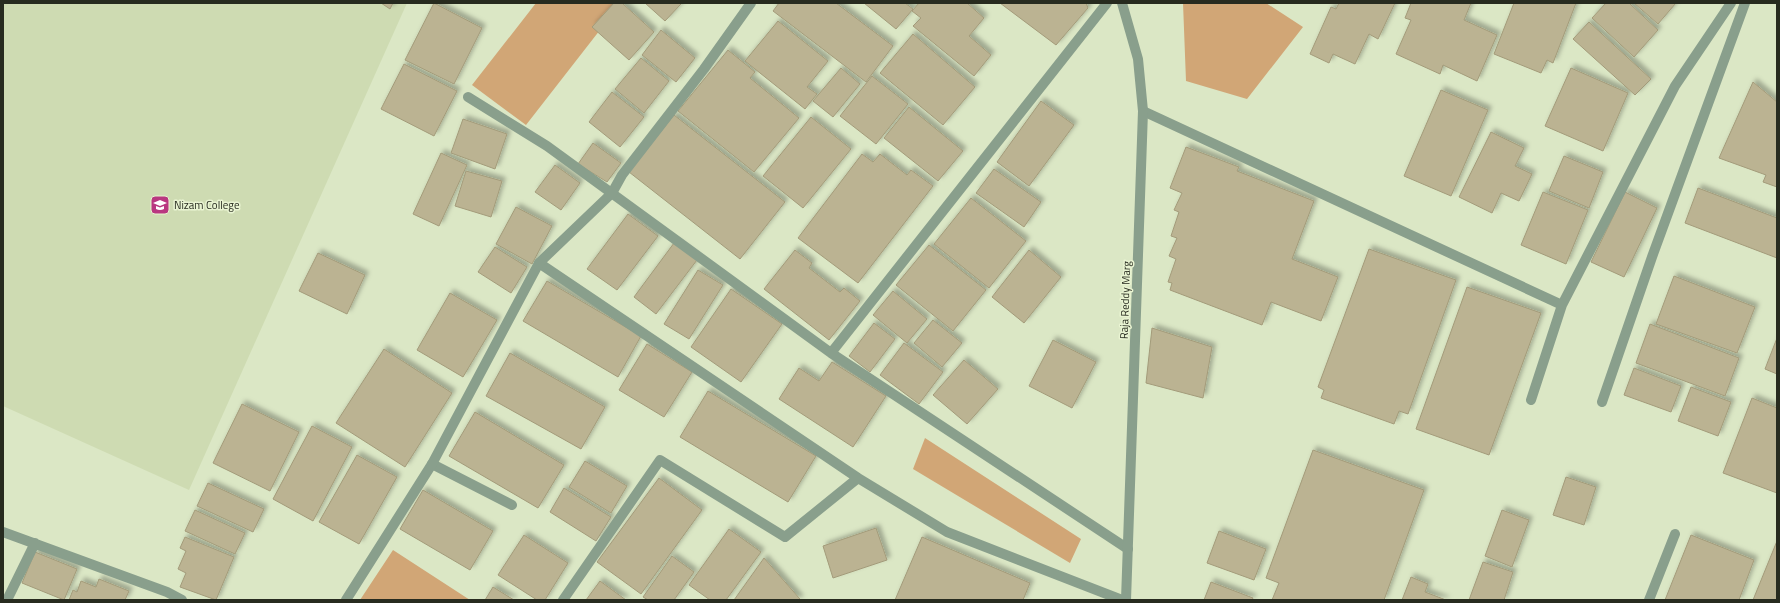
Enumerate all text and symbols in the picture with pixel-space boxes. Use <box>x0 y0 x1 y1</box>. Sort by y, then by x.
school or university icon: Nizam College <box>149 194 171 216</box>
place label: Nizam College <box>174 197 240 213</box>
street label: Raja Reddy Marg <box>1116 260 1134 339</box>

